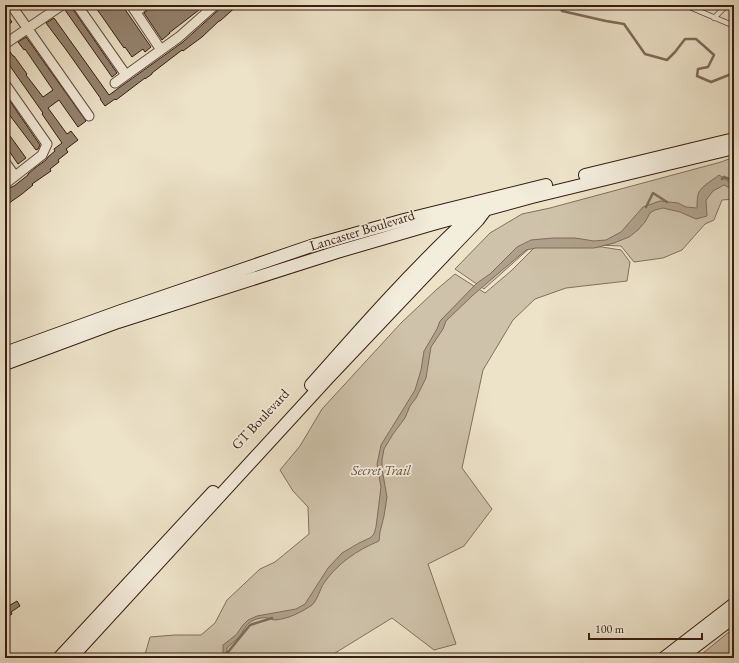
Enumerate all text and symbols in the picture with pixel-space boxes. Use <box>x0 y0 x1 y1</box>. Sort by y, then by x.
street label: Lancaster Boulevard <box>307 205 417 254</box>
street label: GT Boulevard <box>227 384 293 453</box>
park label: Secret Trail <box>350 461 412 479</box>
scale bar <box>589 615 702 641</box>
text: 100 m <box>595 621 625 637</box>

